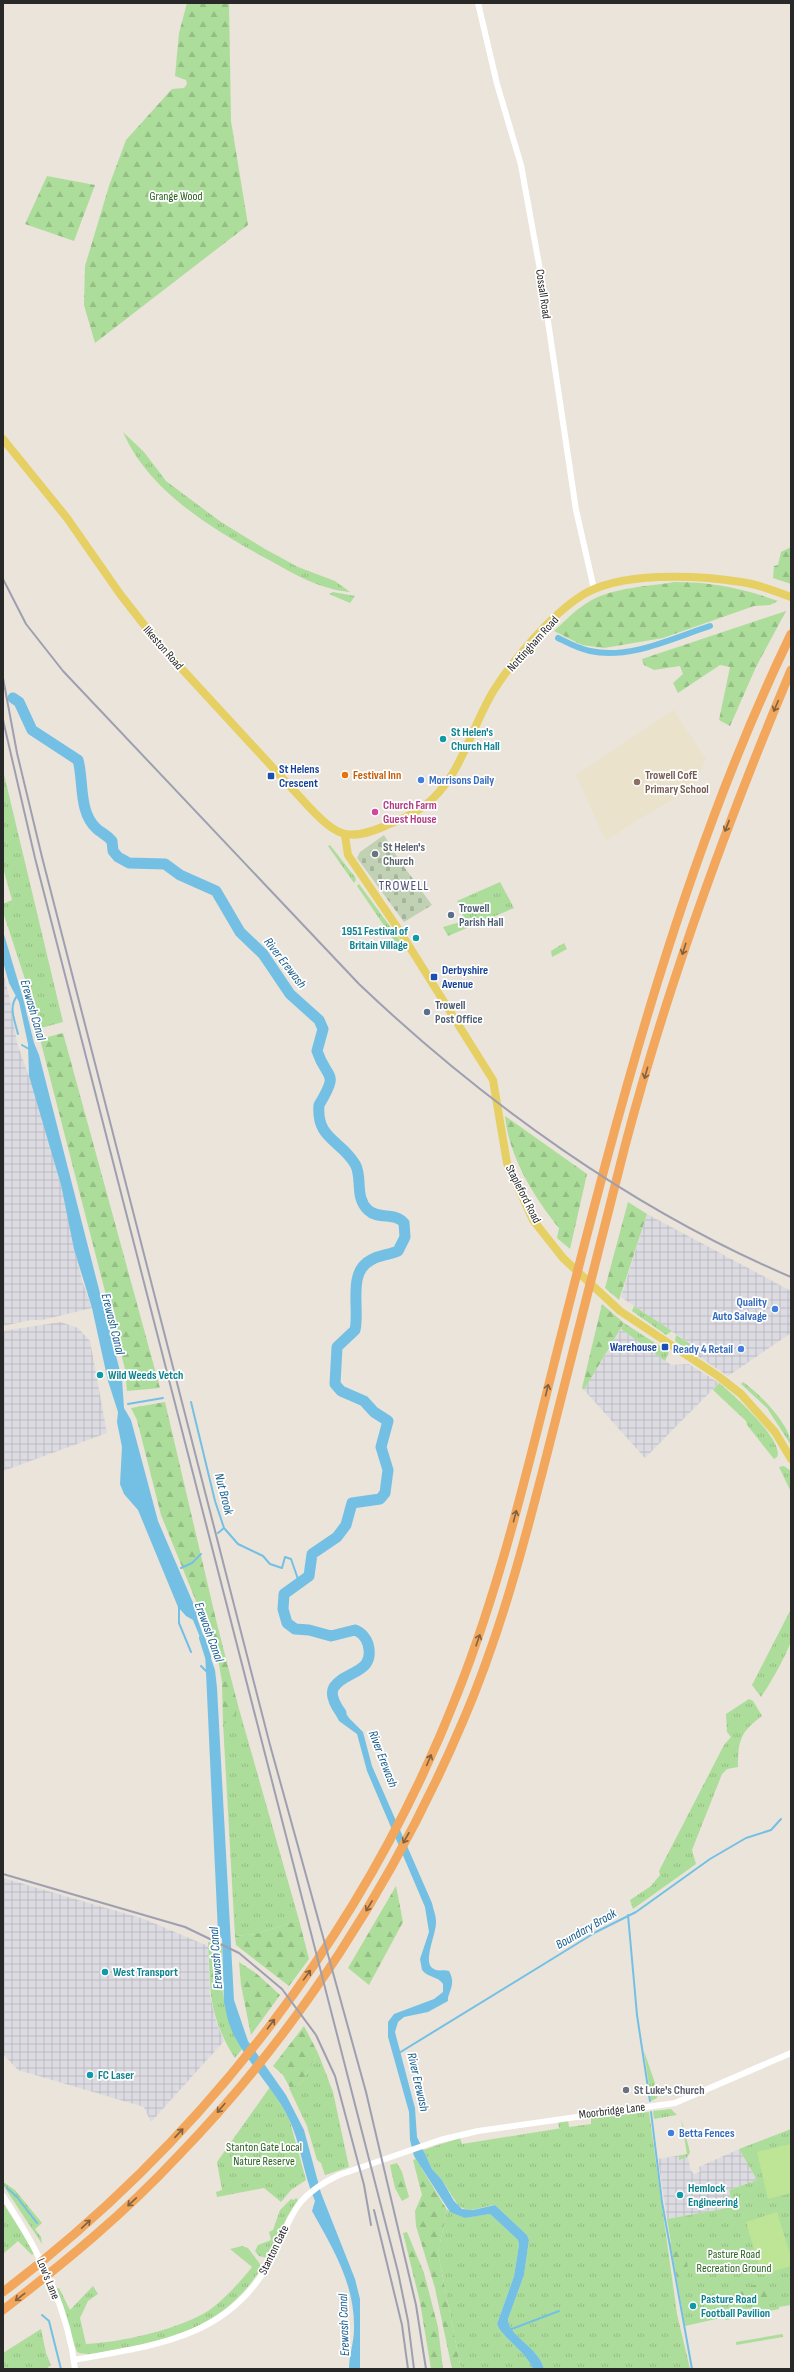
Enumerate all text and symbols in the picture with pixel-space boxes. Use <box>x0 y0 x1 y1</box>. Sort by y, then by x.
park label: Grange Wood <box>149 189 203 204</box>
street label: Cossall Road <box>532 268 554 320</box>
street label: Nottingham Road <box>504 613 562 675</box>
street label: Ilkeston Road <box>140 623 186 673</box>
one-way arrow <box>772 699 779 711</box>
place label: St Helen's Church Hall <box>451 725 500 754</box>
marker: St Helen's Church Hall <box>438 734 448 744</box>
place label: St Helens Crescent <box>279 762 320 791</box>
place label: Festival Inn <box>353 768 401 783</box>
place label: Trowell CofE Primary School <box>645 768 709 797</box>
marker: Festival Inn <box>340 770 350 780</box>
marker: St Helens Crescent <box>266 771 276 781</box>
place label: Morrisons Daily <box>429 773 494 788</box>
marker: Morrisons Daily <box>416 775 426 785</box>
marker: Trowell CofE Primary School <box>632 777 642 787</box>
place label: Church Farm Guest House <box>383 798 437 827</box>
marker: Church Farm Guest House <box>370 807 380 817</box>
one-way arrow <box>723 820 731 832</box>
place label: St Helen's Church <box>383 840 426 869</box>
marker: St Helen's Church <box>370 849 380 859</box>
district label: TROWELL <box>378 877 430 894</box>
place label: Trowell Parish Hall <box>459 901 503 930</box>
marker: Trowell Parish Hall <box>446 910 456 920</box>
place label: 1951 Festival of Britain Village <box>342 924 408 953</box>
marker: 1951 Festival of Britain Village <box>411 933 421 943</box>
water label: River Erewash <box>260 934 310 992</box>
one-way arrow <box>680 942 687 955</box>
place label: Derbyshire Avenue <box>441 963 488 992</box>
marker: Derbyshire Avenue <box>429 972 439 982</box>
water label: Erewash Canal <box>17 978 49 1043</box>
place label: Trowell Post Office <box>435 998 483 1027</box>
marker: Trowell Post Office <box>422 1007 432 1017</box>
one-way arrow <box>642 1066 649 1079</box>
street label: Stapleford Road <box>502 1162 544 1226</box>
water label: Erewash Canal <box>98 1292 128 1357</box>
place label: Quality Auto Salvage <box>711 1295 767 1324</box>
marker: Quality Auto Salvage <box>770 1304 780 1314</box>
place label: Warehouse <box>610 1340 657 1355</box>
marker: Warehouse <box>660 1342 670 1352</box>
place label: Ready 4 Retail <box>673 1342 733 1357</box>
marker: Ready 4 Retail <box>736 1344 746 1354</box>
place label: Wild Weeds Vetch <box>108 1368 183 1383</box>
marker: Wild Weeds Vetch <box>95 1370 105 1380</box>
one-way arrow <box>544 1383 552 1396</box>
water label: Nut Brook <box>211 1472 237 1518</box>
one-way arrow <box>512 1509 519 1522</box>
water label: Erewash Canal <box>191 1600 227 1665</box>
one-way arrow <box>474 1634 482 1646</box>
water label: River Erewash <box>365 1728 401 1790</box>
one-way arrow <box>426 1755 433 1767</box>
one-way arrow <box>402 1832 410 1844</box>
one-way arrow <box>364 1900 372 1912</box>
water label: Boundary Brook <box>553 1905 620 1953</box>
water label: Erewash Canal <box>206 1926 226 1990</box>
place label: West Transport <box>113 1965 178 1980</box>
marker: West Transport <box>100 1967 110 1977</box>
one-way arrow <box>303 1969 311 1980</box>
one-way arrow <box>267 2019 275 2030</box>
water label: River Erewash <box>403 2051 433 2114</box>
place label: FC Laser <box>98 2068 134 2083</box>
marker: FC Laser <box>85 2070 95 2080</box>
place label: St Luke's Church <box>634 2083 705 2098</box>
marker: St Luke's Church <box>621 2085 631 2095</box>
street label: Moorbridge Lane <box>578 2099 646 2123</box>
one-way arrow <box>217 2102 226 2113</box>
place label: Betta Fences <box>679 2126 735 2141</box>
one-way arrow <box>174 2128 184 2138</box>
marker: Betta Fences <box>666 2128 676 2138</box>
park label: Stanton Gate Local Nature Reserve <box>226 2140 302 2169</box>
place label: Hemlock Engineering <box>688 2181 738 2210</box>
marker: Hemlock Engineering <box>675 2190 685 2200</box>
one-way arrow <box>127 2197 137 2207</box>
one-way arrow <box>81 2219 91 2229</box>
street label: Stanton Gate <box>256 2223 292 2277</box>
park label: Pasture Road Recreation Ground <box>697 2247 771 2276</box>
street label: Low's Lane <box>33 2256 63 2302</box>
one-way arrow <box>15 2292 26 2301</box>
place label: Pasture Road Football Pavilion <box>701 2292 770 2321</box>
water label: Erewash Canal <box>335 2293 353 2357</box>
marker: Pasture Road Football Pavilion <box>688 2301 698 2311</box>

